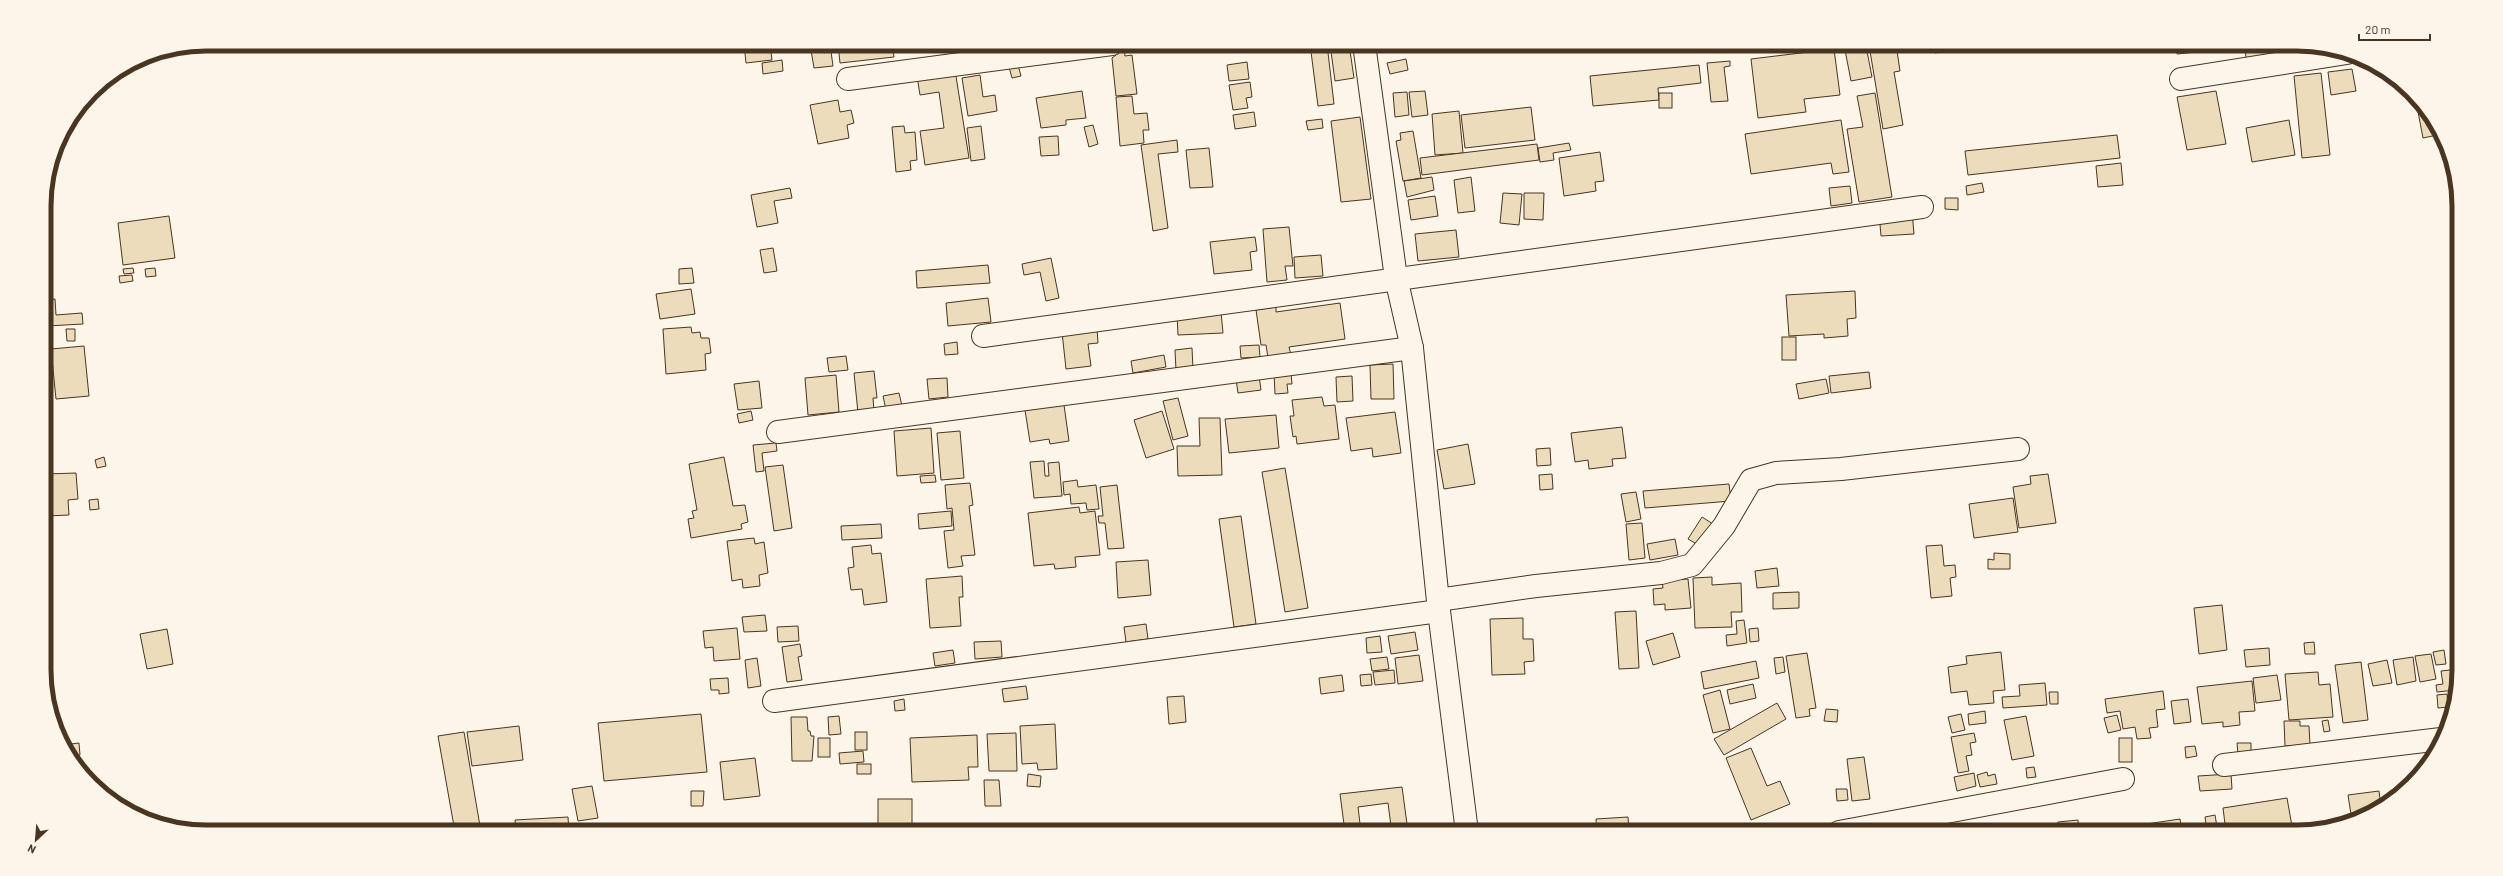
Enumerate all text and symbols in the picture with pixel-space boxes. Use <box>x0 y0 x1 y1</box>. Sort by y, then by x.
scale bar <box>2359 16 2430 42</box>
text: 20 m <box>2365 22 2391 36</box>
north arrow <box>16 820 56 860</box>
text: N <box>25 842 38 857</box>

